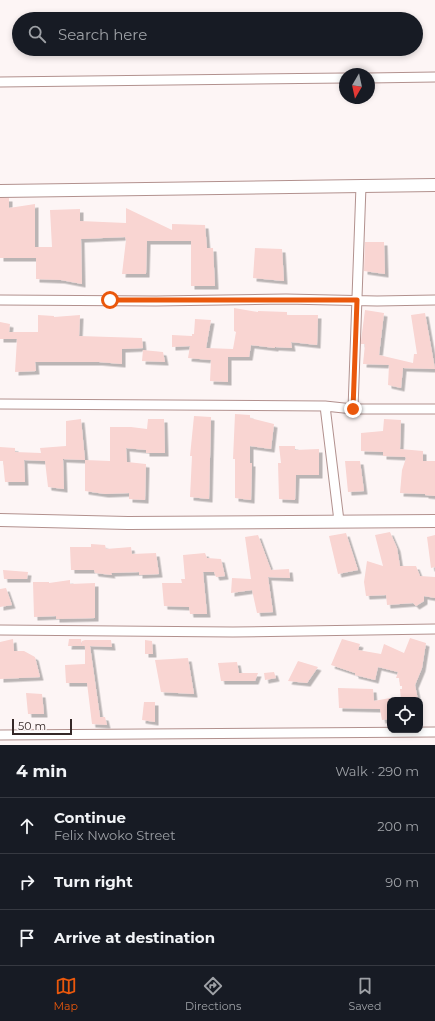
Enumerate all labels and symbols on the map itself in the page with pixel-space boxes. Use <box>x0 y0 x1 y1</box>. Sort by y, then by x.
north arrow <box>339 68 375 104</box>
route start <box>101 291 119 309</box>
route end <box>344 400 362 418</box>
scale bar <box>12 717 72 736</box>

